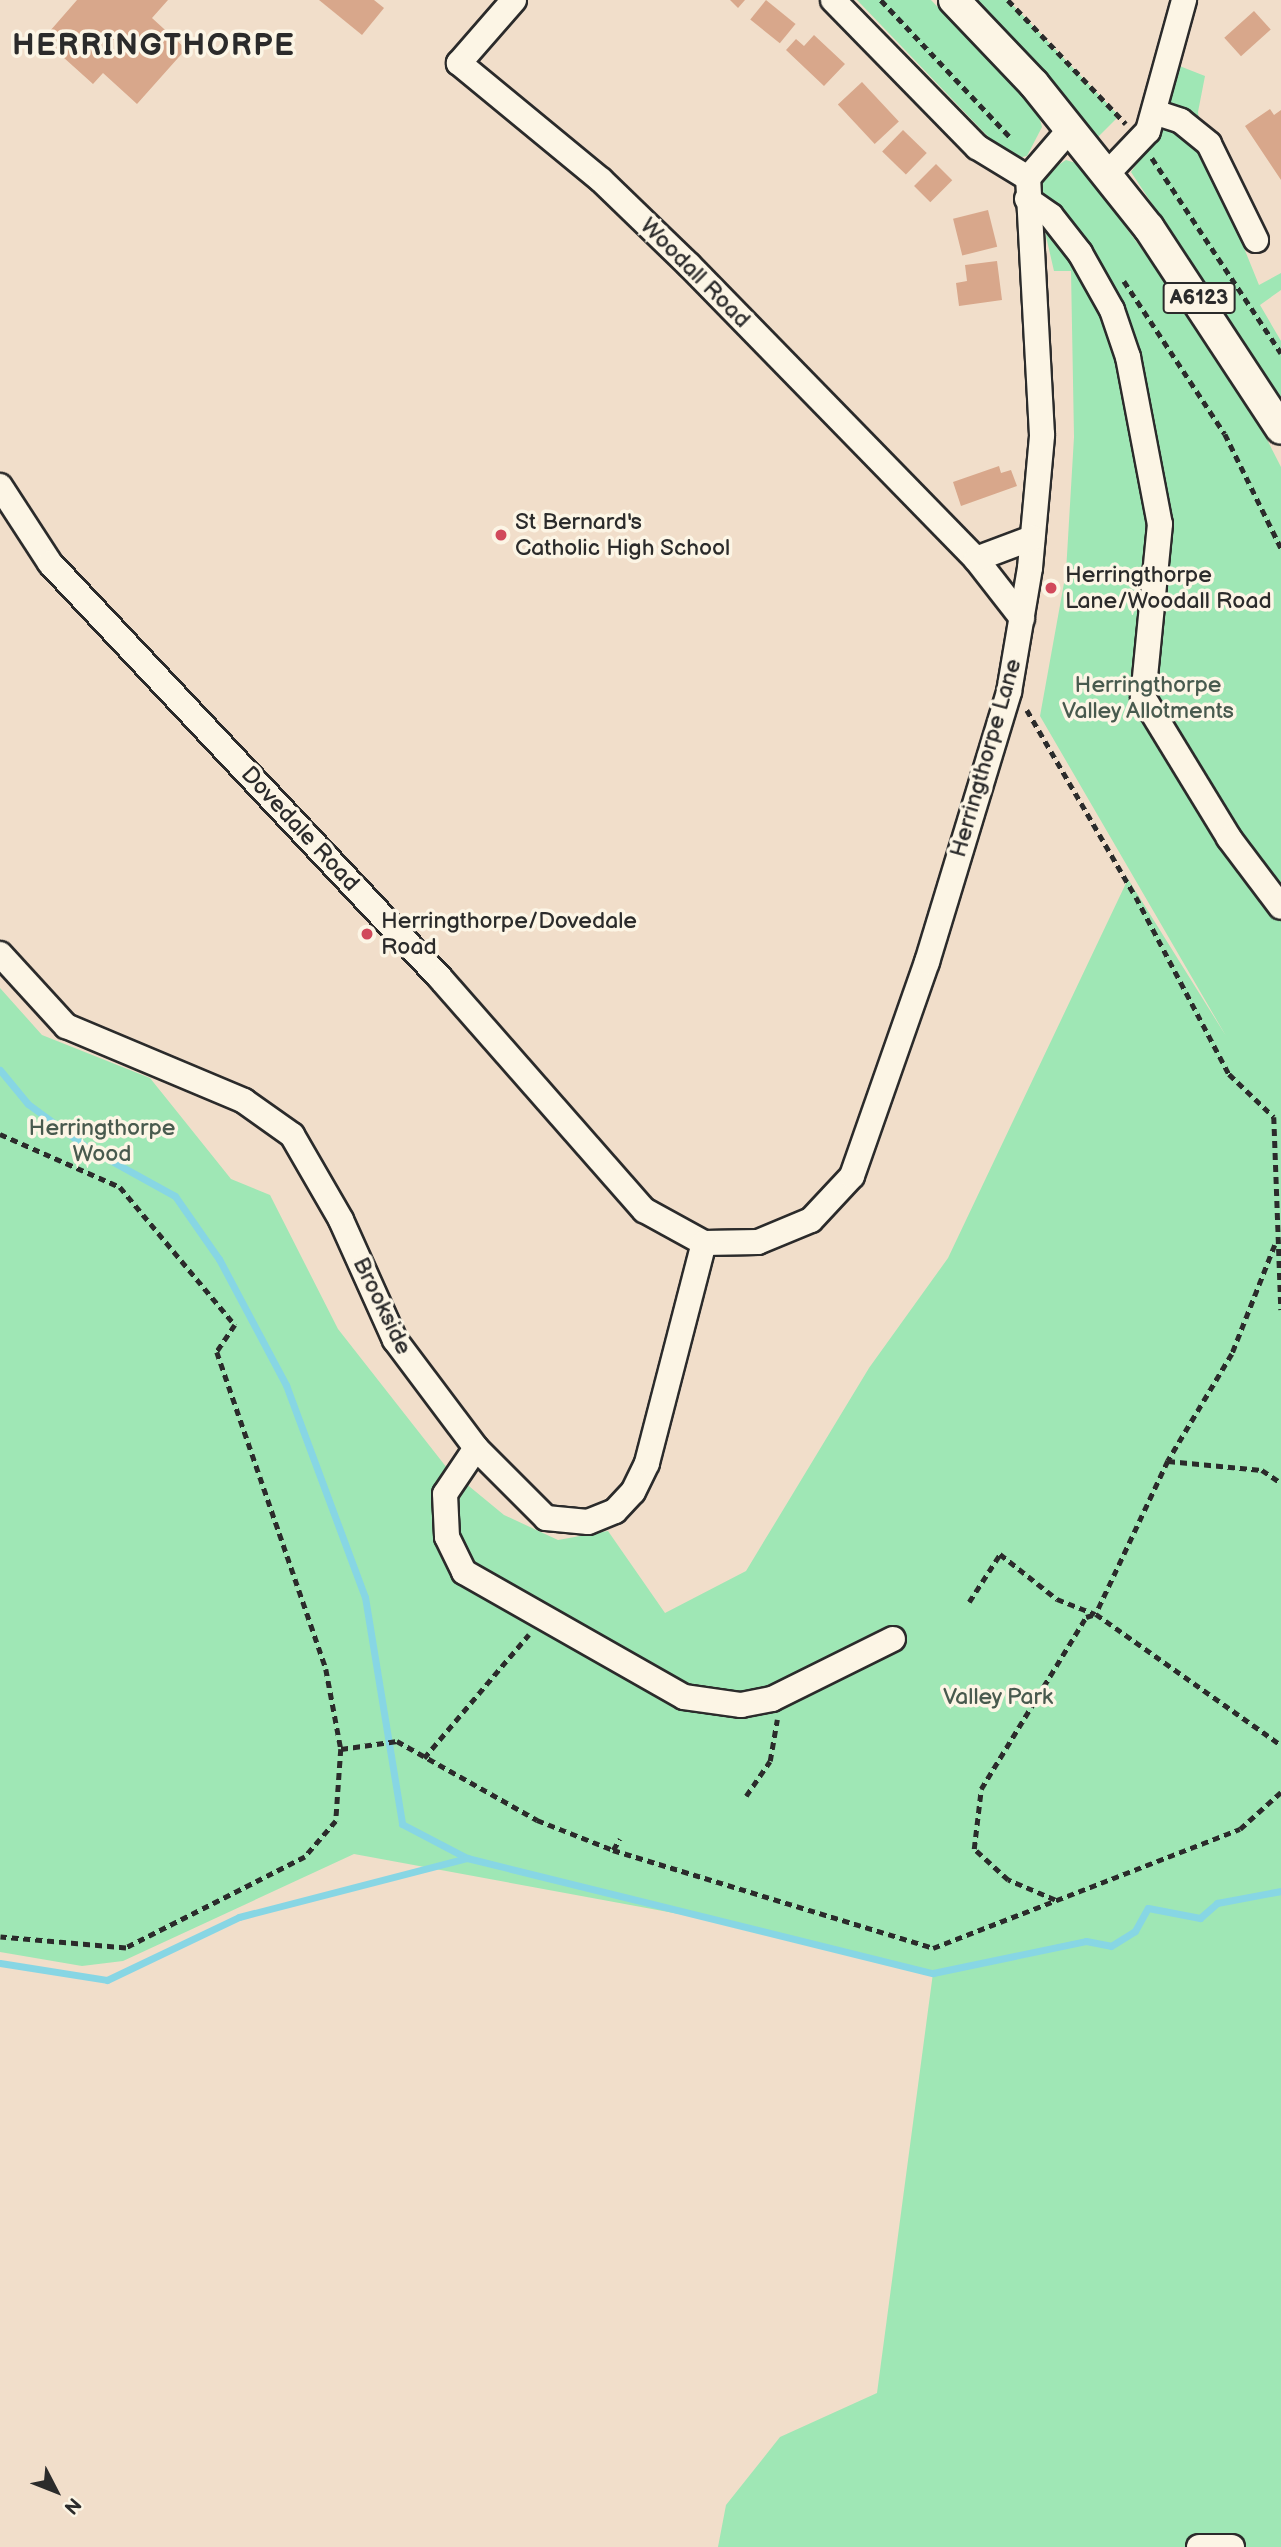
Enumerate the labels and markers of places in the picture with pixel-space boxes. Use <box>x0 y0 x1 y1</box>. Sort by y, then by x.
place label: St Bernard's Catholic High School <box>515 508 731 562</box>
marker: St Bernard's Catholic High School <box>493 527 509 543</box>
place label: Herringthorpe Lane/Woodall Road <box>1065 561 1272 615</box>
marker: Herringthorpe Lane/Woodall Road <box>1043 580 1059 596</box>
place label: Herringthorpe/Dovedale Road <box>381 907 637 961</box>
marker: Herringthorpe/Dovedale Road <box>359 926 375 942</box>

